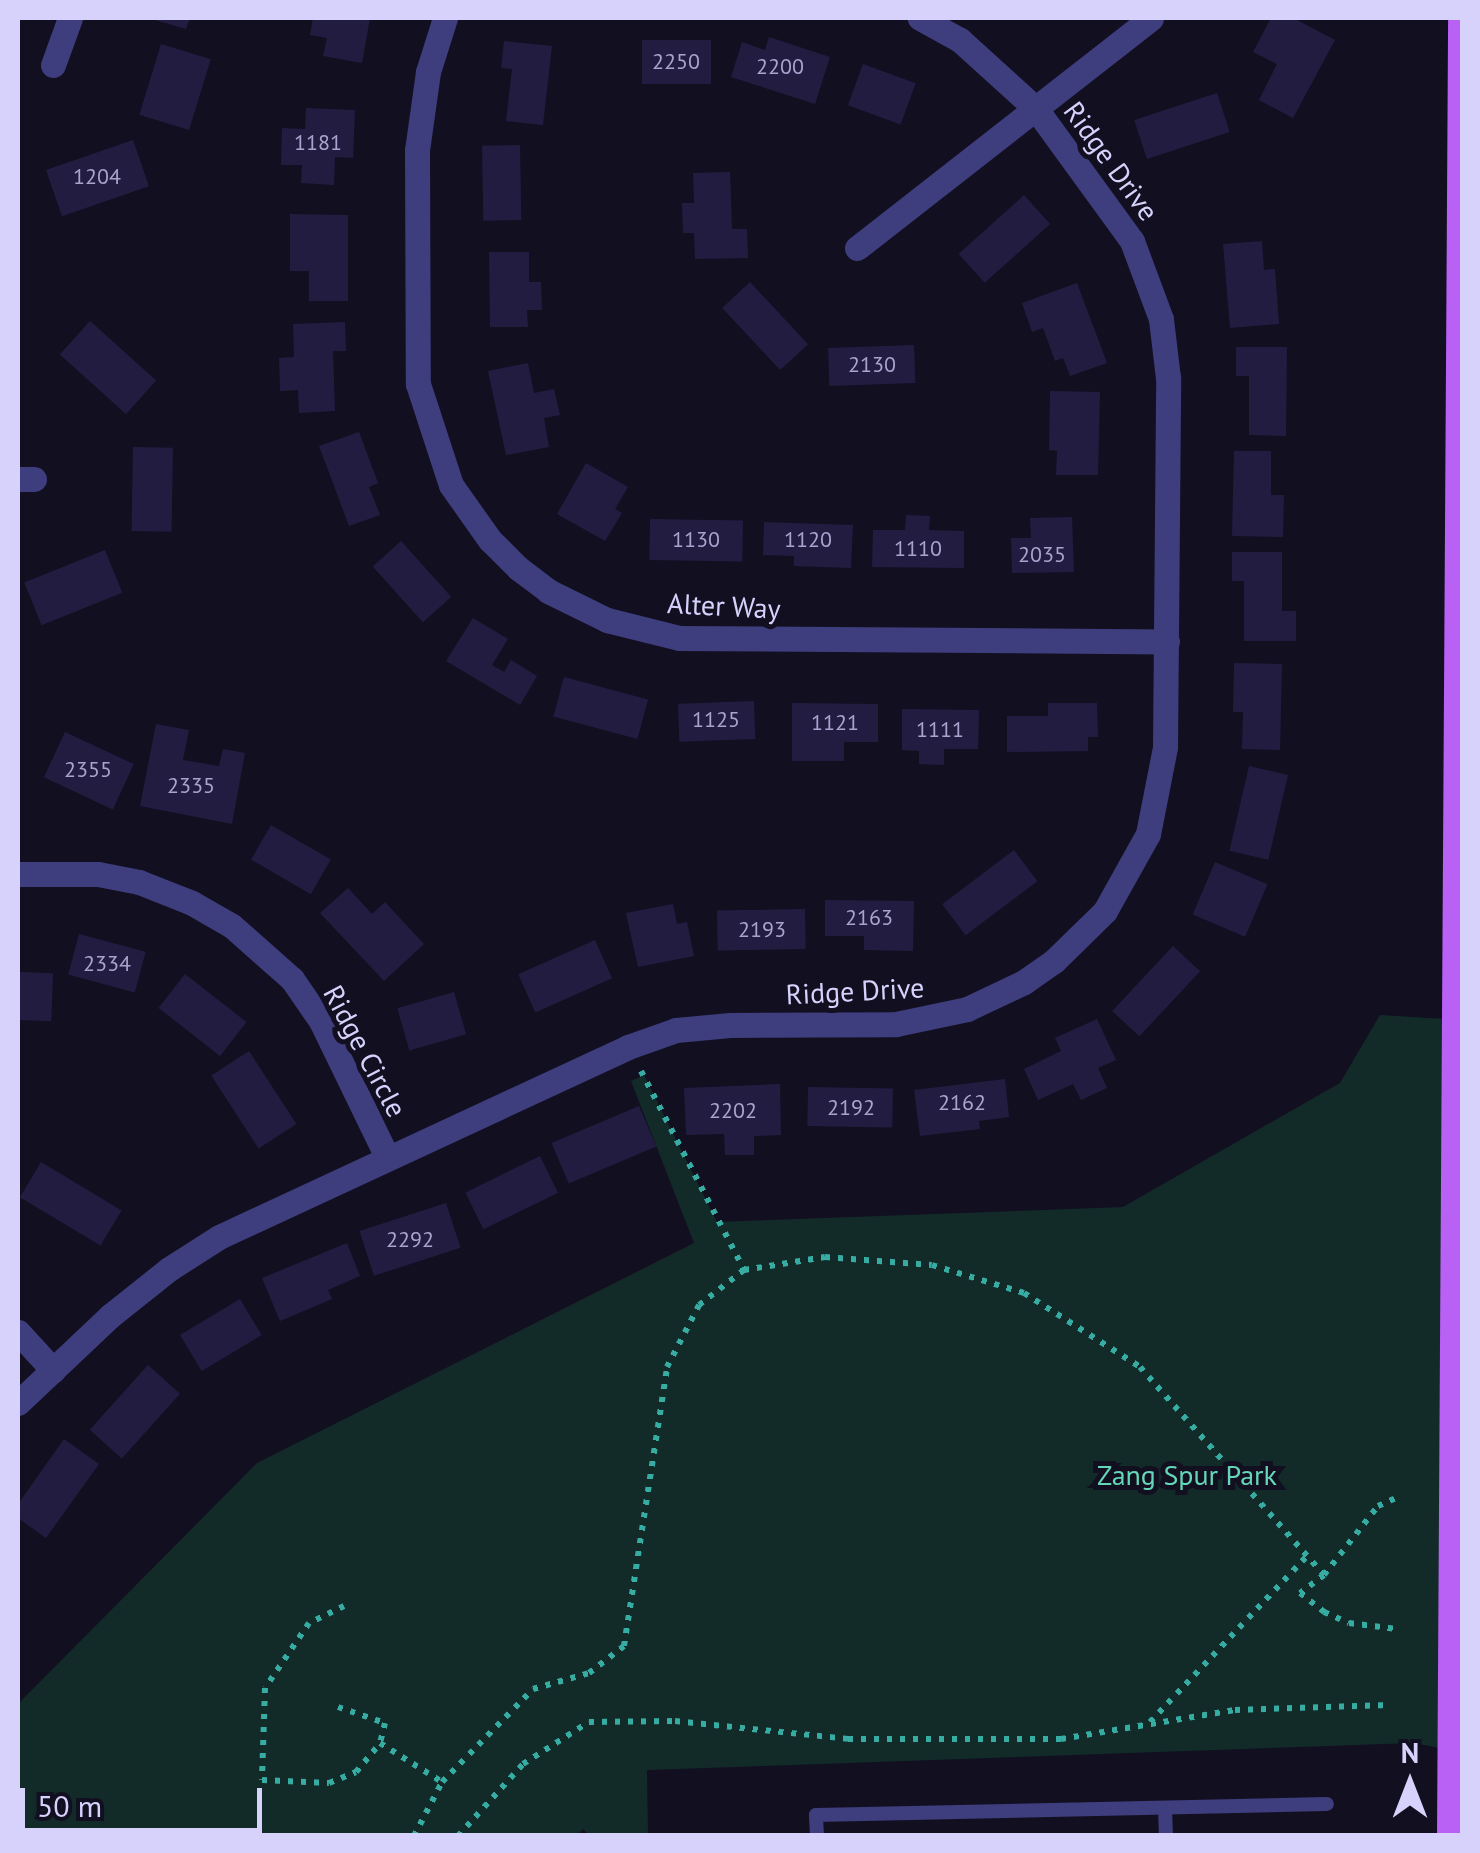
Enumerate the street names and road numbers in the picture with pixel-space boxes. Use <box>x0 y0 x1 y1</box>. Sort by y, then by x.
street label: Ridge Drive <box>1057 95 1165 227</box>
street label: Alter Way <box>666 586 782 626</box>
street label: Ridge Drive <box>785 971 925 1011</box>
street label: Ridge Circle <box>316 980 414 1122</box>

